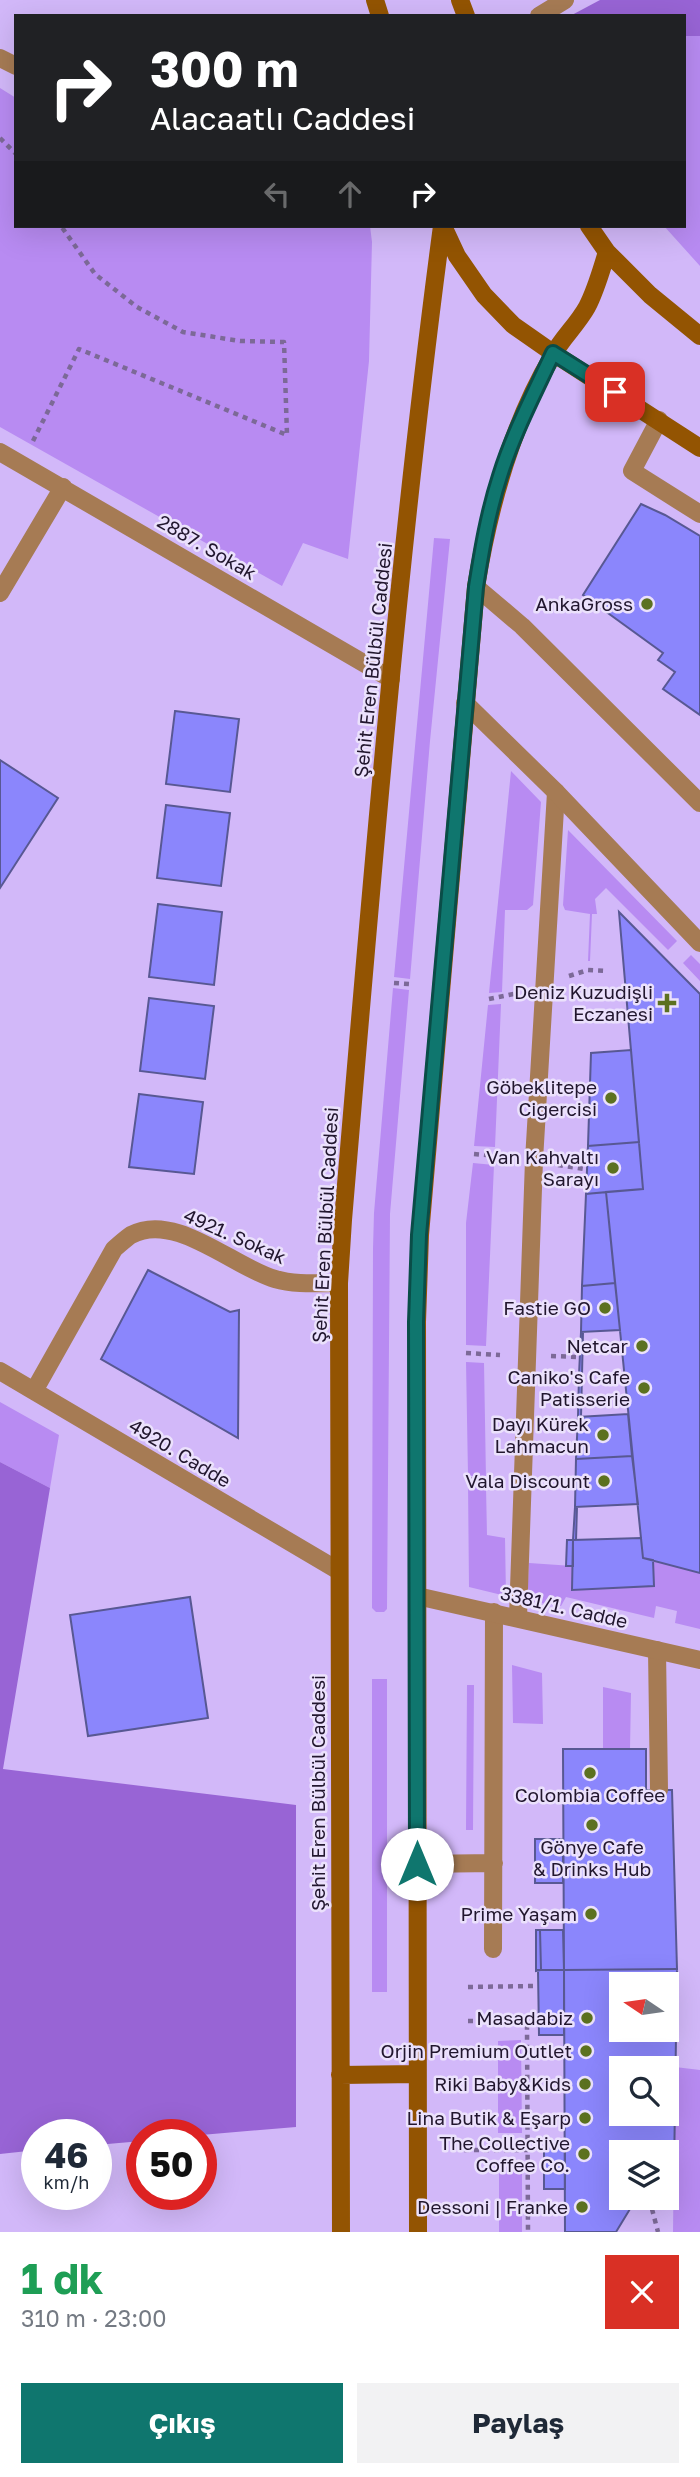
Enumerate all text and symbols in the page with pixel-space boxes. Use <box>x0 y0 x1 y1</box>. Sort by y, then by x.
text: 300 m <box>150 39 299 98</box>
icon: right <box>35 42 126 133</box>
text: Alacaatlı Caddesi <box>150 99 415 137</box>
icon: left <box>258 175 296 213</box>
icon: ahead <box>331 175 369 213</box>
icon: right <box>404 175 442 213</box>
pin <box>585 362 645 422</box>
icon: arrive <box>596 373 634 411</box>
street label: 2887. Sokak <box>154 509 261 584</box>
street label: Şehit Eren Bülbül Caddesi <box>349 541 396 779</box>
place label: AnkaGross <box>535 592 633 615</box>
marker: AnkaGross <box>639 596 655 612</box>
place label: Deniz Kuzudişli Eczanesi <box>514 980 653 1025</box>
marker: Deniz Kuzudişli Eczanesi <box>659 995 675 1011</box>
place label: Göbeklitepe Ciğercisi <box>486 1075 597 1120</box>
marker: Göbeklitepe Ciğercisi <box>603 1090 619 1106</box>
street label: Şehit Eren Bülbül Caddesi <box>307 1106 342 1343</box>
place label: Van Kahvaltı Sarayı <box>486 1145 599 1190</box>
marker: Van Kahvaltı Sarayı <box>605 1160 621 1176</box>
street label: 4921. Sokak <box>181 1203 290 1268</box>
place label: Fastie GO <box>503 1296 591 1319</box>
marker: Fastie GO <box>597 1300 613 1316</box>
place label: Netcar <box>566 1334 629 1357</box>
marker: Netcar <box>634 1338 650 1354</box>
place label: Caniko's Cafe Patisserie <box>508 1365 630 1410</box>
marker: Caniko's Cafe Patisserie <box>636 1380 652 1396</box>
place label: Dayı Kürek Lahmacun <box>492 1412 589 1457</box>
street label: 4920. Cadde <box>125 1413 235 1492</box>
marker: Dayı Kürek Lahmacun <box>595 1427 611 1443</box>
place label: Vala Discount <box>465 1469 590 1492</box>
marker: Vala Discount <box>596 1473 612 1489</box>
street label: 3381/1. Cadde <box>498 1581 630 1632</box>
street label: Şehit Eren Bülbül Caddesi <box>306 1675 329 1911</box>
marker: Colombia Coffee <box>582 1765 598 1781</box>
place label: Colombia Coffee <box>515 1783 665 1806</box>
marker: Gönye Cafe & Drinks Hub <box>584 1817 600 1833</box>
position arrow <box>380 1827 454 1901</box>
place label: Gönye Cafe & Drinks Hub <box>533 1835 651 1880</box>
place label: Prime Yaşam <box>460 1902 577 1925</box>
marker: Prime Yaşam <box>583 1906 599 1922</box>
north arrow <box>609 1972 679 2042</box>
map controls <box>609 1972 679 2210</box>
place label: Masadabiz <box>476 2006 573 2029</box>
marker: Masadabiz <box>579 2010 595 2026</box>
place label: Orjin Premium Outlet <box>381 2039 572 2062</box>
marker: Orjin Premium Outlet <box>578 2043 594 2059</box>
button: search <box>609 2056 679 2126</box>
place label: Riki Baby&Kids <box>434 2072 571 2095</box>
marker: Riki Baby&Kids <box>577 2076 593 2092</box>
place label: Lina Butik & Eşarp <box>407 2106 571 2129</box>
marker: Lina Butik & Eşarp <box>577 2110 593 2126</box>
speed limit sign: 50 <box>126 2119 217 2210</box>
place label: The Collective Coffee Co. <box>439 2131 570 2176</box>
text: 46 <box>44 2134 89 2176</box>
button: layers <box>609 2140 679 2210</box>
marker: The Collective Coffee Co. <box>576 2146 592 2162</box>
text: km/h <box>44 2171 89 2193</box>
place label: Dessoni | Franke <box>417 2195 568 2218</box>
marker: Dessoni | Franke <box>574 2199 590 2215</box>
text: 1 dk <box>21 2253 103 2303</box>
button: close <box>605 2255 679 2329</box>
text: 310 m · 23:00 <box>21 2304 167 2332</box>
button: Çıkış <box>21 2383 343 2463</box>
button: Paylaş <box>357 2383 679 2463</box>

